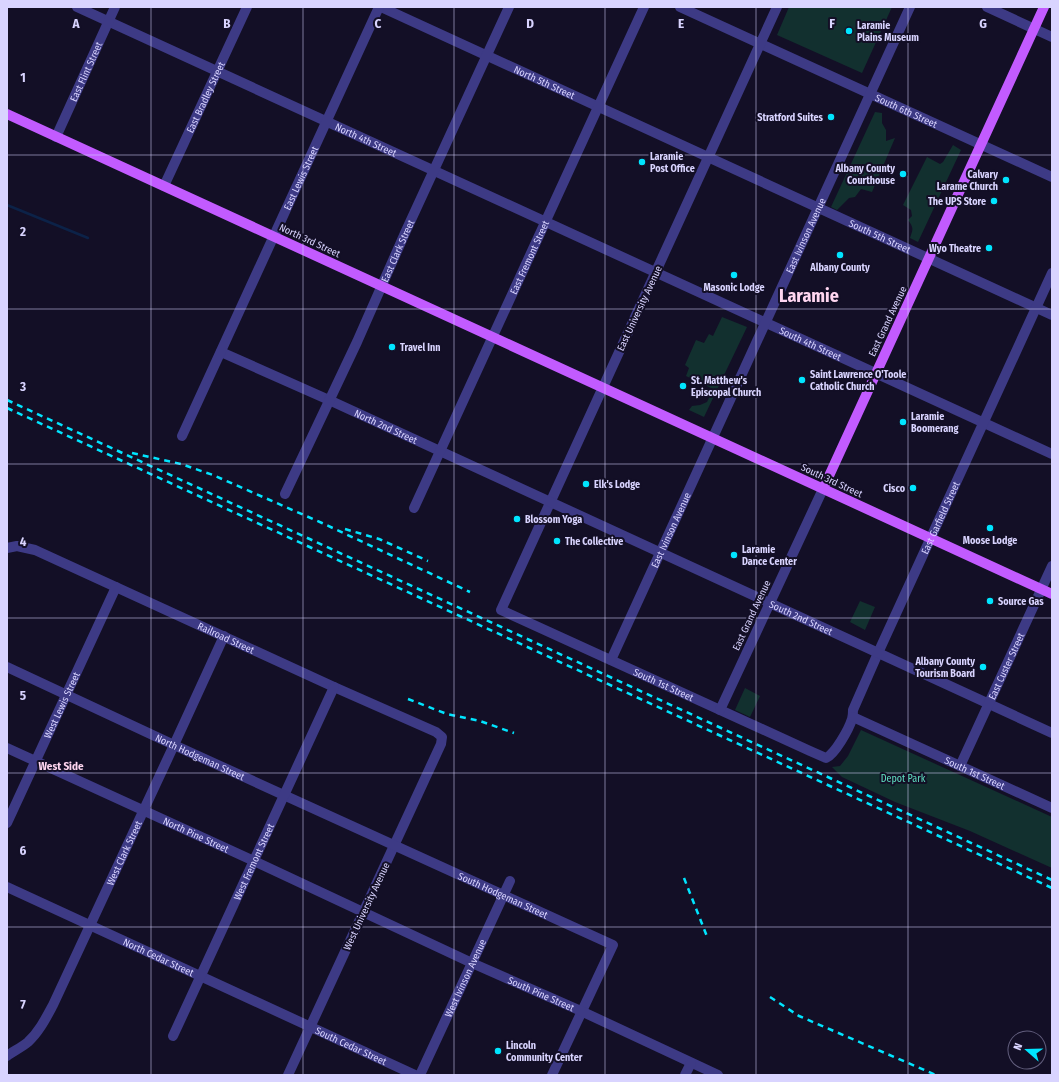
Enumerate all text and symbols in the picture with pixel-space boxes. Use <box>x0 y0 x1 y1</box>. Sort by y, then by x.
text: A <box>71 16 80 31</box>
text: B <box>223 16 231 31</box>
text: C <box>375 16 382 31</box>
text: D <box>526 16 534 31</box>
text: E <box>678 16 684 31</box>
text: F <box>829 16 835 31</box>
text: G <box>979 16 987 31</box>
place label: Laramie Plains Museum <box>857 20 919 44</box>
marker: Laramie Plains Museum <box>844 26 854 36</box>
street label: East Flint Street <box>68 39 106 104</box>
street label: East Bradley Street <box>184 59 228 135</box>
street label: North 5th Street <box>512 64 577 102</box>
text: 1 <box>20 70 26 85</box>
street label: South 6th Street <box>873 92 940 131</box>
place label: Stratford Suites <box>757 112 824 124</box>
marker: Stratford Suites <box>826 112 836 122</box>
street label: North 4th Street <box>333 121 399 160</box>
street label: East Lewis Street <box>282 144 322 212</box>
place label: Laramie Post Office <box>650 151 695 175</box>
marker: Laramie Post Office <box>637 157 647 167</box>
place label: Albany County Courthouse <box>834 163 895 187</box>
marker: Albany County Courthouse <box>898 169 908 179</box>
place label: Calvary Larame Church <box>937 169 998 193</box>
marker: Calvary Larame Church <box>1001 175 1011 185</box>
street label: East Ivinson Avenue <box>784 196 829 275</box>
place label: The UPS Store <box>928 196 986 208</box>
marker: The UPS Store <box>989 196 999 206</box>
street label: East Clark Street <box>379 217 418 284</box>
street label: East Fremont Street <box>508 218 553 296</box>
street label: South 5th Street <box>847 218 913 257</box>
street label: North 3rd Street <box>277 222 343 261</box>
text: 2 <box>19 224 26 239</box>
place label: Wyo Theatre <box>929 243 981 255</box>
marker: Wyo Theatre <box>984 243 994 253</box>
marker: Albany County <box>835 250 845 260</box>
place label: Albany County <box>809 262 870 274</box>
street label: East University Avenue <box>615 264 665 353</box>
marker: Masonic Lodge <box>729 270 739 280</box>
place label: Masonic Lodge <box>703 282 765 294</box>
street label: East Grand Avenue <box>866 284 909 358</box>
district label: Laramie <box>779 285 839 307</box>
street label: South 4th Street <box>777 325 844 364</box>
marker: Travel Inn <box>387 342 397 352</box>
place label: Travel Inn <box>400 342 440 354</box>
place label: Saint Lawrence O'Toole Catholic Church <box>810 369 906 393</box>
place label: St. Matthew's Episcopal Church <box>691 375 761 399</box>
marker: Saint Lawrence O'Toole Catholic Church <box>797 375 807 385</box>
text: 3 <box>19 379 26 394</box>
marker: St. Matthew's Episcopal Church <box>678 381 688 391</box>
street label: North 2nd Street <box>352 408 420 447</box>
place label: Laramie Boomerang <box>911 411 959 435</box>
marker: Laramie Boomerang <box>898 417 908 427</box>
street label: South 3rd Street <box>799 461 865 501</box>
marker: Elk's Lodge <box>581 479 591 489</box>
place label: Elk's Lodge <box>594 479 640 491</box>
street label: East Garfield Street <box>919 479 963 556</box>
place label: Cisco <box>883 483 906 495</box>
marker: Cisco <box>908 483 918 493</box>
street label: East Ivinson Avenue <box>649 491 694 570</box>
marker: Blossom Yoga <box>512 514 522 524</box>
place label: Blossom Yoga <box>525 514 582 526</box>
marker: Moose Lodge <box>985 523 995 533</box>
text: 4 <box>20 534 27 549</box>
place label: Moose Lodge <box>963 535 1017 547</box>
marker: The Collective <box>552 536 562 546</box>
place label: The Collective <box>565 536 623 548</box>
place label: Laramie Dance Center <box>742 544 797 568</box>
marker: Laramie Dance Center <box>729 550 739 560</box>
street label: East Grand Avenue <box>730 578 773 652</box>
marker: Source Gas <box>985 596 995 606</box>
place label: Source Gas <box>998 596 1044 608</box>
street label: South 2nd Street <box>767 599 835 638</box>
street label: Railroad Street <box>196 620 257 657</box>
street label: East Custer Street <box>986 630 1028 702</box>
place label: Albany County Tourism Board <box>914 656 975 680</box>
marker: Albany County Tourism Board <box>978 662 988 672</box>
street label: South 1st Street <box>631 666 696 704</box>
street label: West Lewis Street <box>42 670 83 741</box>
text: 5 <box>20 688 26 703</box>
street label: North Hodgeman Street <box>153 732 247 784</box>
street label: South 1st Street <box>942 755 1007 793</box>
district label: West Side <box>38 760 84 773</box>
park label: Depot Park <box>881 773 926 785</box>
street label: North Pine Street <box>161 815 231 856</box>
street label: West Clark Street <box>105 818 145 887</box>
street label: West Fremont Street <box>231 821 277 902</box>
text: 6 <box>20 843 27 858</box>
street label: West University Avenue <box>341 861 393 952</box>
street label: South Hodgeman Street <box>456 870 550 922</box>
street label: North Cedar Street <box>121 936 196 980</box>
street label: West Ivinson Avenue <box>443 937 489 1019</box>
street label: South Pine Street <box>506 975 577 1015</box>
text: 7 <box>20 997 26 1012</box>
street label: South Cedar Street <box>313 1025 389 1068</box>
north arrow <box>1007 1030 1047 1070</box>
place label: Lincoln Community Center <box>506 1040 583 1064</box>
text: N <box>1011 1041 1025 1052</box>
marker: Lincoln Community Center <box>493 1046 503 1056</box>

